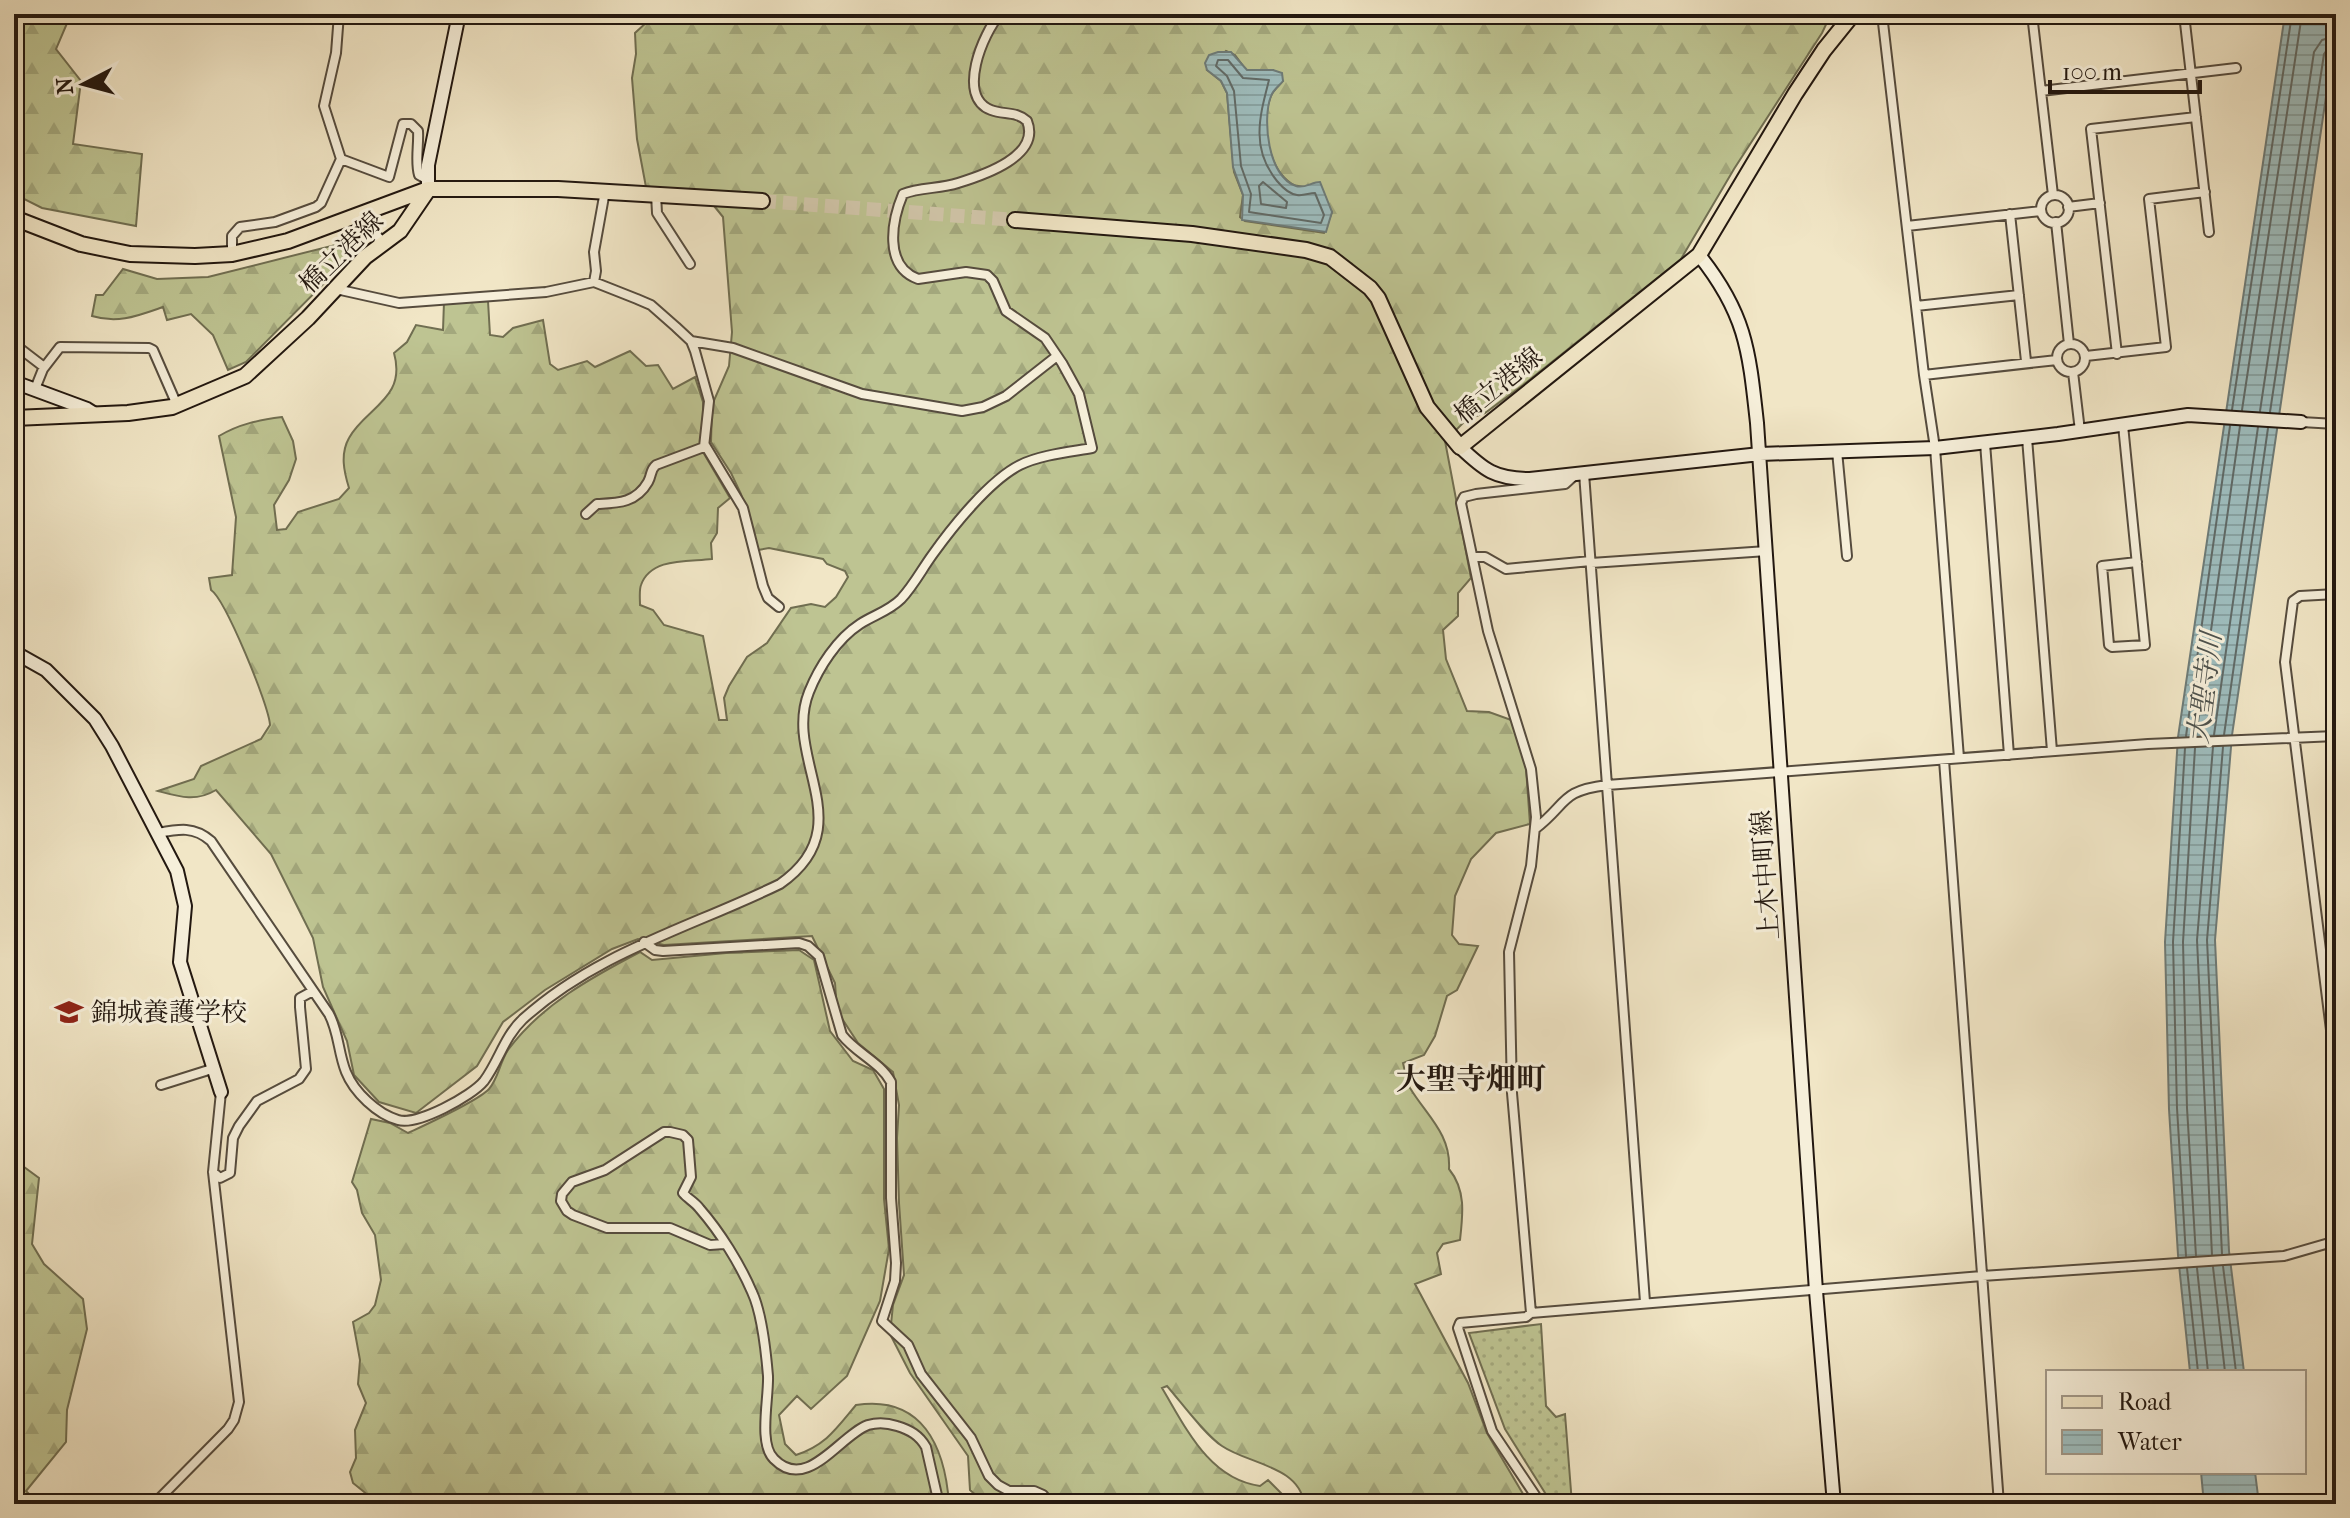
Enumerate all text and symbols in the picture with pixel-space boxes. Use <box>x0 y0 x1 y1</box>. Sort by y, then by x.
north arrow <box>44 44 124 124</box>
scale bar <box>2050 44 2200 94</box>
text: 100 m <box>2062 58 2122 86</box>
text: N <box>51 76 79 96</box>
street label: 橋立港線 <box>293 205 390 300</box>
street label: 橋立港線 <box>1448 341 1548 430</box>
water label: 大聖寺川 <box>2181 627 2228 746</box>
street label: 上木中町線 <box>1746 809 1785 941</box>
school or university icon: 錦城養護学校 <box>54 997 84 1027</box>
place label: 錦城養護学校 <box>91 997 247 1028</box>
district label: 大聖寺畑町 <box>1396 1062 1546 1097</box>
legend <box>2046 1370 2306 1474</box>
text: Road <box>2118 1388 2172 1416</box>
text: Water <box>2117 1428 2182 1456</box>

